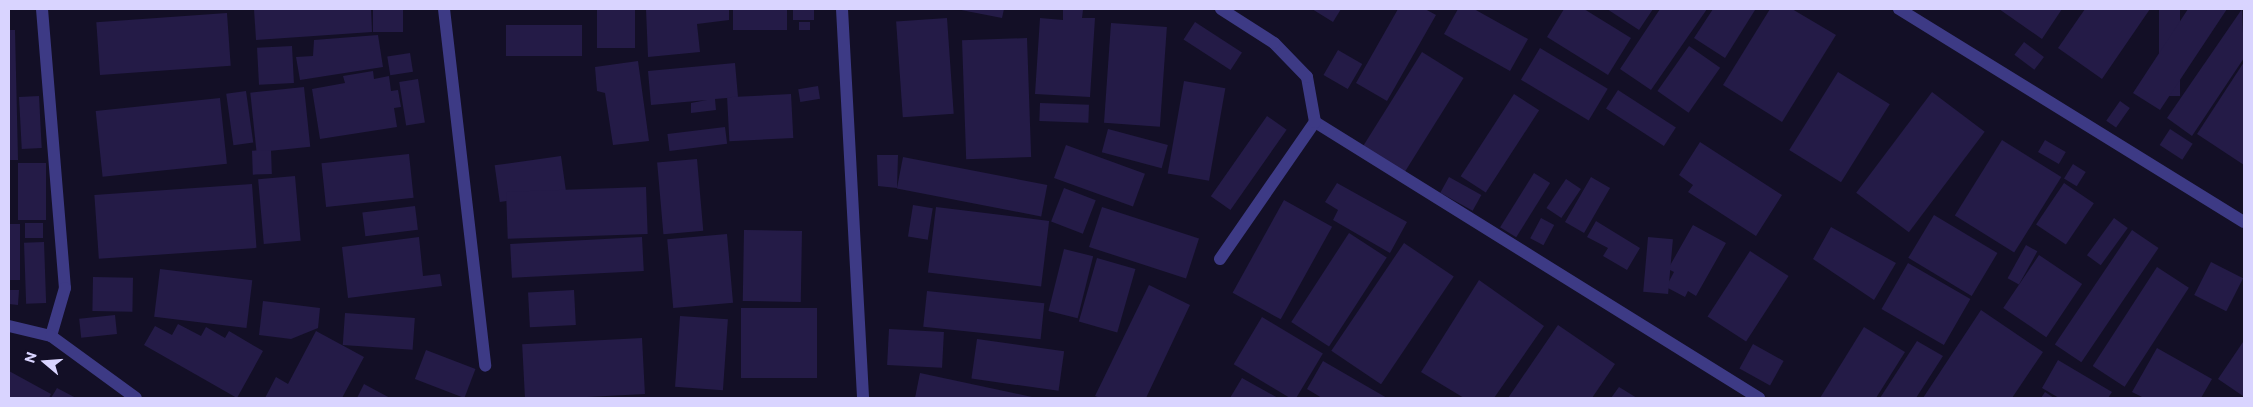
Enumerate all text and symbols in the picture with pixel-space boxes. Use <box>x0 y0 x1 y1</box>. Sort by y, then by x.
north arrow <box>20 337 70 387</box>
text: N <box>21 350 40 365</box>

